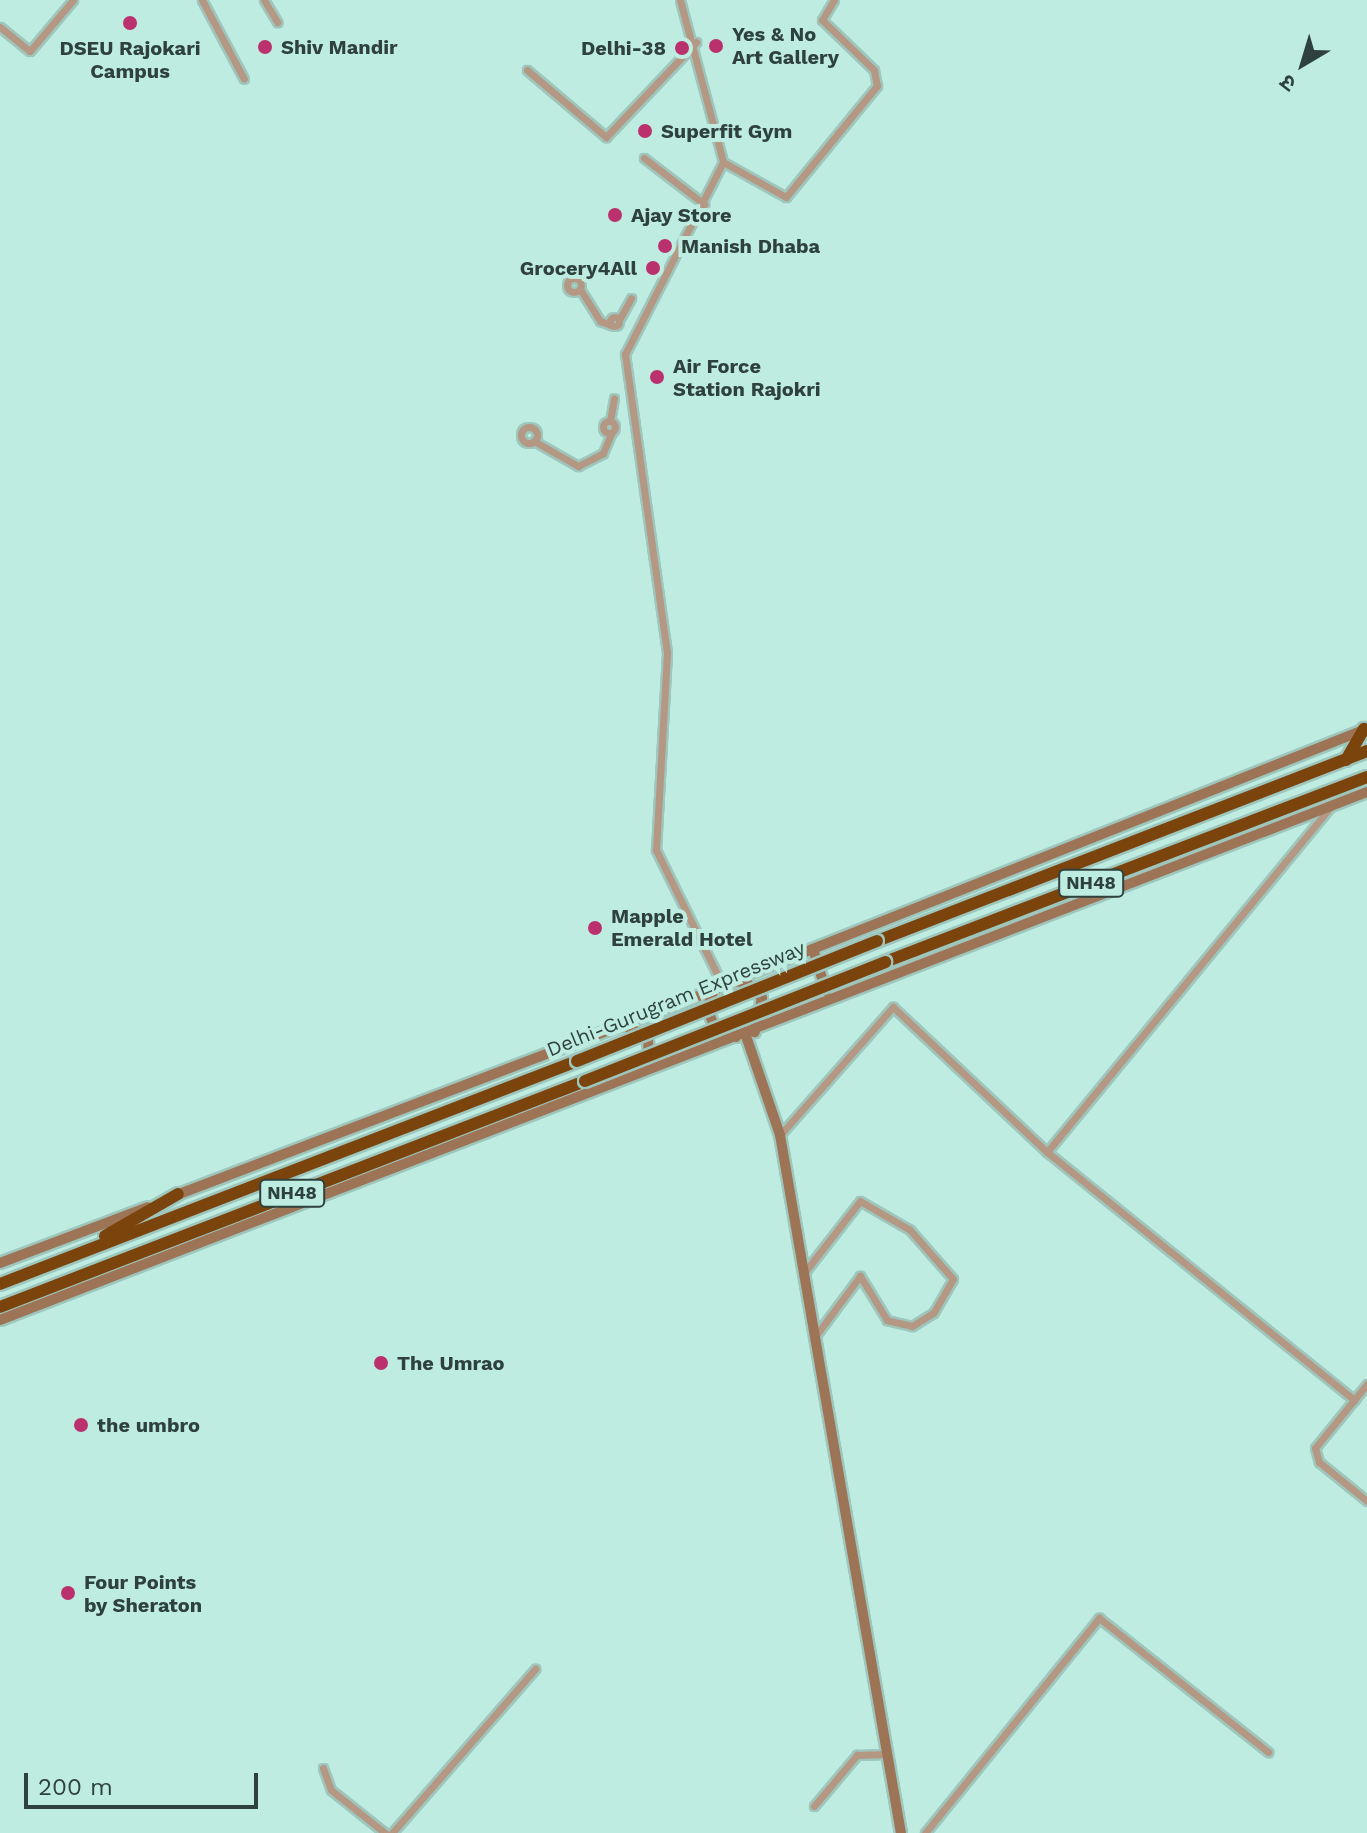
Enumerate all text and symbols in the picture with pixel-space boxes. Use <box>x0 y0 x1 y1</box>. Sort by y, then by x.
marker: DSEU Rajokari Campus <box>121 14 139 32</box>
place label: Yes & No Art Gallery <box>732 22 839 69</box>
north arrow <box>1263 24 1343 104</box>
place label: Shiv Mandir <box>281 35 398 59</box>
place label: DSEU Rajokari Campus <box>59 36 201 83</box>
place label: Delhi-38 <box>581 36 666 60</box>
marker: Yes & No Art Gallery <box>707 37 725 55</box>
marker: Shiv Mandir <box>256 38 274 56</box>
marker: Delhi-38 <box>673 39 691 57</box>
text: उ <box>1275 69 1301 97</box>
place label: Superfit Gym <box>661 119 792 143</box>
marker: Superfit Gym <box>636 122 654 140</box>
place label: Ajay Store <box>631 203 732 227</box>
marker: Ajay Store <box>606 206 624 224</box>
place label: Manish Dhaba <box>681 234 820 258</box>
marker: Manish Dhaba <box>656 237 674 255</box>
place label: Grocery4All <box>520 256 637 280</box>
marker: Grocery4All <box>644 259 662 277</box>
place label: Air Force Station Rajokri <box>673 354 821 401</box>
marker: Air Force Station Rajokri <box>648 368 666 386</box>
road number: NH48 <box>1057 869 1125 897</box>
place label: Mapple Emerald Hotel <box>611 904 752 951</box>
marker: Mapple Emerald Hotel <box>586 919 604 937</box>
street label: Delhi-Gurugram Expressway <box>543 936 809 1062</box>
road number: NH48 <box>258 1179 326 1207</box>
place label: The Umrao <box>397 1351 505 1375</box>
marker: The Umrao <box>372 1354 390 1372</box>
place label: the umbro <box>97 1413 200 1437</box>
marker: the umbro <box>72 1416 90 1434</box>
place label: Four Points by Sheraton <box>84 1570 203 1617</box>
marker: Four Points by Sheraton <box>59 1584 77 1602</box>
scale bar <box>28 1757 262 1807</box>
text: 200 m <box>38 1773 113 1801</box>

